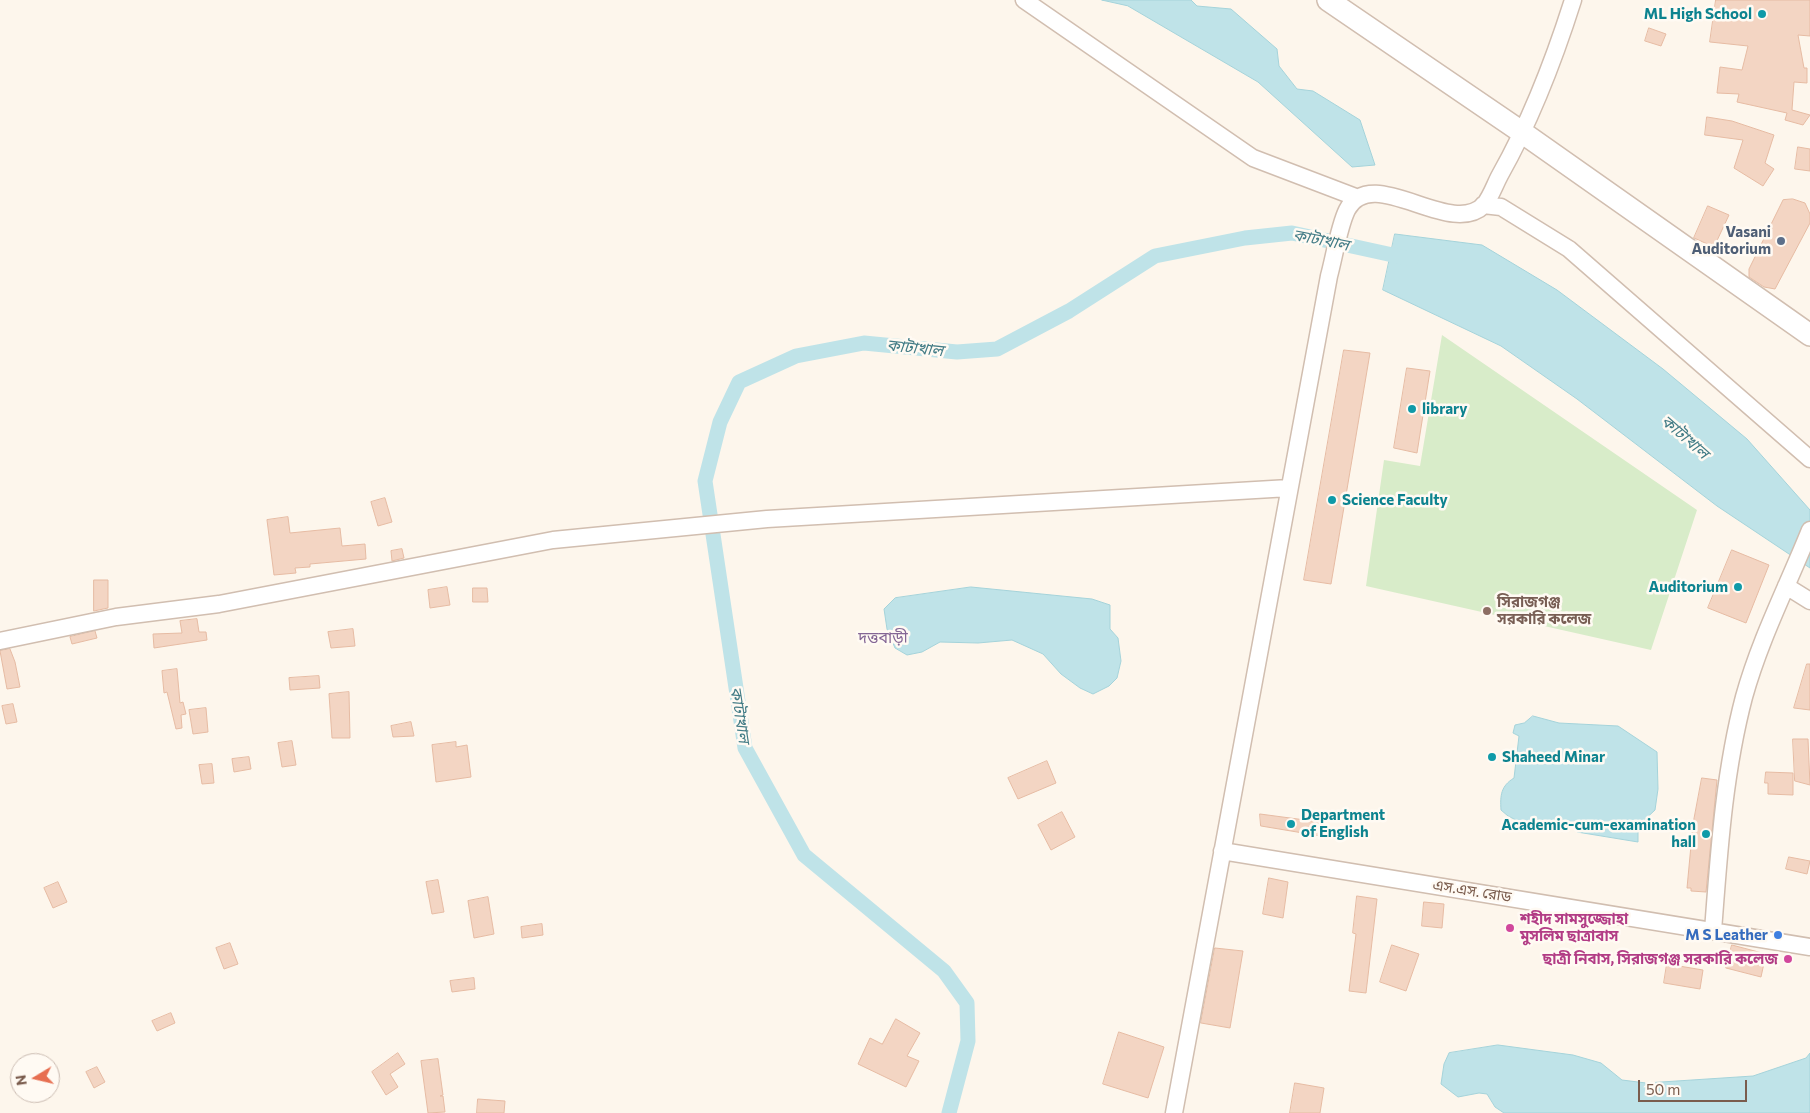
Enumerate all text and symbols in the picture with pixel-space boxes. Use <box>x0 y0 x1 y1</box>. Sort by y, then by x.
place label: ML High School <box>1644 5 1752 23</box>
marker: ML High School <box>1756 8 1768 20</box>
place label: Vasani Auditorium <box>1692 223 1771 258</box>
water label: কাটাখাল <box>1291 225 1351 255</box>
marker: Vasani Auditorium <box>1775 235 1787 247</box>
water label: কাটাখাল <box>886 335 944 361</box>
place label: library <box>1422 400 1468 418</box>
marker: library <box>1406 403 1418 415</box>
water label: কাটাখাল <box>1657 411 1713 463</box>
place label: Science Faculty <box>1342 491 1448 509</box>
marker: Science Faculty <box>1326 494 1338 506</box>
place label: Auditorium <box>1649 578 1728 596</box>
marker: Auditorium <box>1732 581 1744 593</box>
place label: সিরাজগঞ্জ সরকারি কলেজ <box>1497 593 1591 628</box>
marker: সিরাজগঞ্জ সরকারি কলেজ <box>1481 605 1493 617</box>
district label: দত্তবাড়ী <box>858 628 908 648</box>
water label: কাটাখাল <box>726 685 754 745</box>
place label: Shaheed Minar <box>1502 748 1605 766</box>
marker: Shaheed Minar <box>1486 751 1498 763</box>
place label: Department of English <box>1301 806 1385 841</box>
place label: Academic-cum-examination hall <box>1501 816 1696 851</box>
marker: Department of English <box>1285 818 1297 830</box>
marker: Academic-cum-examination hall <box>1700 828 1712 840</box>
street label: এস.এস. রোড <box>1431 876 1513 906</box>
place label: শহীদ সামসুজ্জোহা মুসলিম ছাত্রাবাস <box>1520 910 1628 945</box>
marker: শহীদ সামসুজ্জোহা মুসলিম ছাত্রাবাস <box>1504 922 1516 934</box>
place label: M S Leather <box>1685 926 1768 944</box>
marker: M S Leather <box>1772 929 1784 941</box>
place label: ছাত্রী নিবাস, সিরাজগঞ্জ সরকারি কলেজ <box>1542 950 1778 968</box>
marker: ছাত্রী নিবাস, সিরাজগঞ্জ সরকারি কলেজ <box>1782 953 1794 965</box>
north arrow <box>10 1053 60 1103</box>
scale bar <box>1640 1070 1749 1102</box>
text: N <box>11 1074 30 1087</box>
text: 50 m <box>1646 1080 1680 1098</box>

